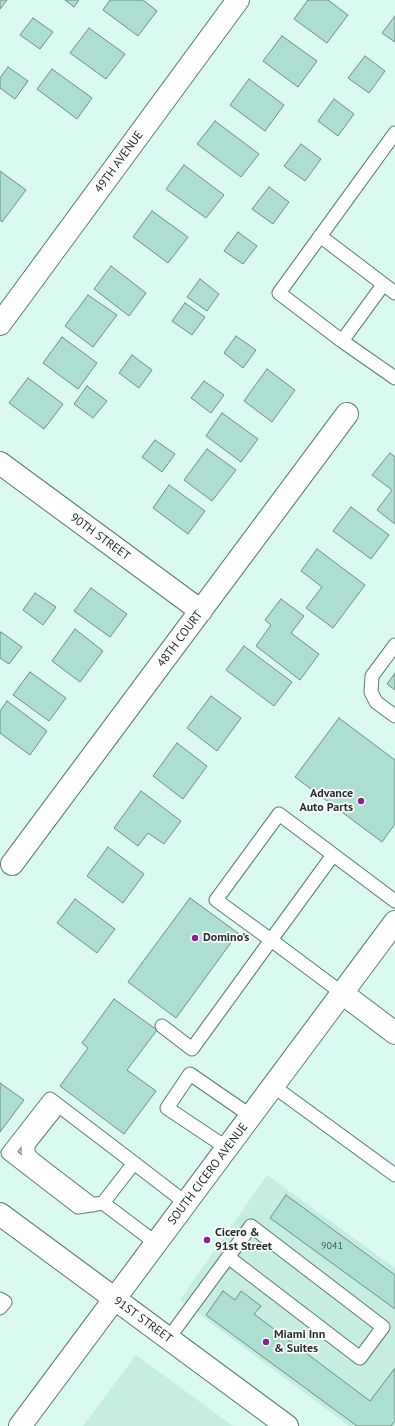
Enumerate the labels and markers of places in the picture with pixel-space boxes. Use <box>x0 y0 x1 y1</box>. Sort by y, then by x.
place label: Advance Auto Parts <box>299 787 353 815</box>
marker: Advance Auto Parts <box>356 796 366 806</box>
place label: Domino's <box>203 931 249 945</box>
marker: Domino's <box>190 933 200 943</box>
place label: Cicero & 91st Street <box>215 1226 272 1254</box>
marker: Cicero & 91st Street <box>202 1235 212 1245</box>
place label: Miami Inn & Suites <box>274 1328 325 1356</box>
marker: Miami Inn & Suites <box>261 1337 271 1347</box>

